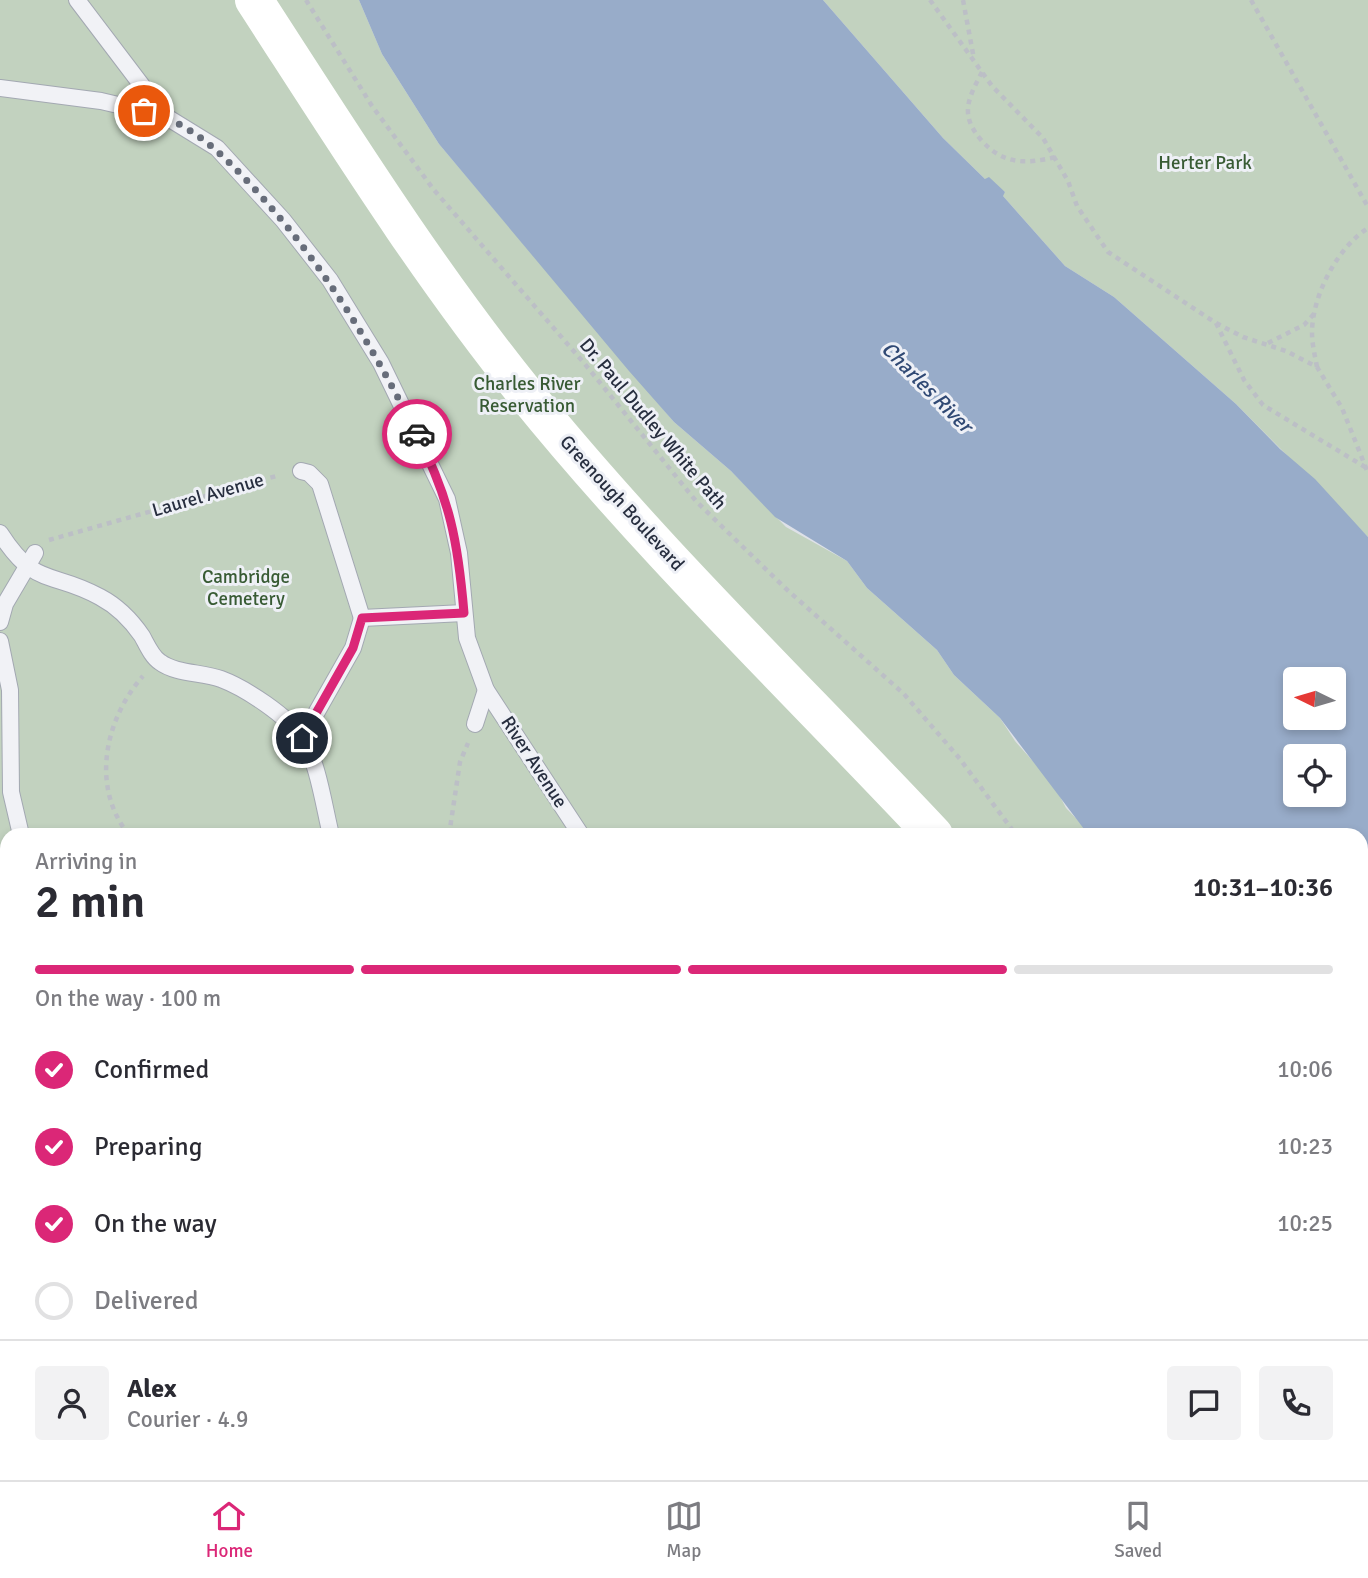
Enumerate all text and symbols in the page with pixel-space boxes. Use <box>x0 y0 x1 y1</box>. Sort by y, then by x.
pin <box>114 81 174 141</box>
icon: bag <box>125 92 163 130</box>
park label: Herter Park <box>1158 151 1252 175</box>
street label: Dr. Paul Dudley White Path <box>574 333 732 515</box>
water label: Charles River <box>876 336 980 440</box>
park label: Charles River Reservation <box>473 372 581 418</box>
courier <box>382 399 452 469</box>
icon: car <box>398 415 436 453</box>
street label: Greenough Boulevard <box>555 430 689 576</box>
street label: Laurel Avenue <box>149 468 267 522</box>
park label: Cambridge Cemetery <box>202 565 290 611</box>
north arrow <box>1283 667 1346 730</box>
map controls <box>1283 667 1346 807</box>
pin <box>272 708 332 768</box>
street label: River Avenue <box>495 711 573 813</box>
icon: home <box>283 719 321 757</box>
button: locate <box>1283 744 1346 807</box>
text: Arriving in <box>35 847 137 876</box>
text: 10:31–10:36 <box>1193 872 1333 904</box>
text: 2 min <box>35 874 145 930</box>
text: On the way · 100 m <box>35 984 221 1013</box>
icon: check <box>35 1051 73 1089</box>
text: Confirmed <box>94 1054 209 1086</box>
text: 10:06 <box>1277 1055 1333 1084</box>
icon: check <box>35 1128 73 1166</box>
text: Preparing <box>94 1131 202 1163</box>
text: 10:23 <box>1277 1132 1333 1161</box>
icon: check <box>35 1205 73 1243</box>
text: On the way <box>94 1208 217 1240</box>
text: 10:25 <box>1277 1209 1333 1238</box>
text: Delivered <box>94 1285 199 1317</box>
button: person <box>35 1366 109 1440</box>
button: chat <box>1167 1366 1241 1440</box>
button: phone <box>1259 1366 1333 1440</box>
text: Alex <box>127 1373 177 1405</box>
text: Courier · 4.9 <box>127 1405 248 1434</box>
tab: Home <box>206 1497 253 1563</box>
tab: Map <box>665 1497 703 1563</box>
tab: Saved <box>1114 1497 1162 1563</box>

